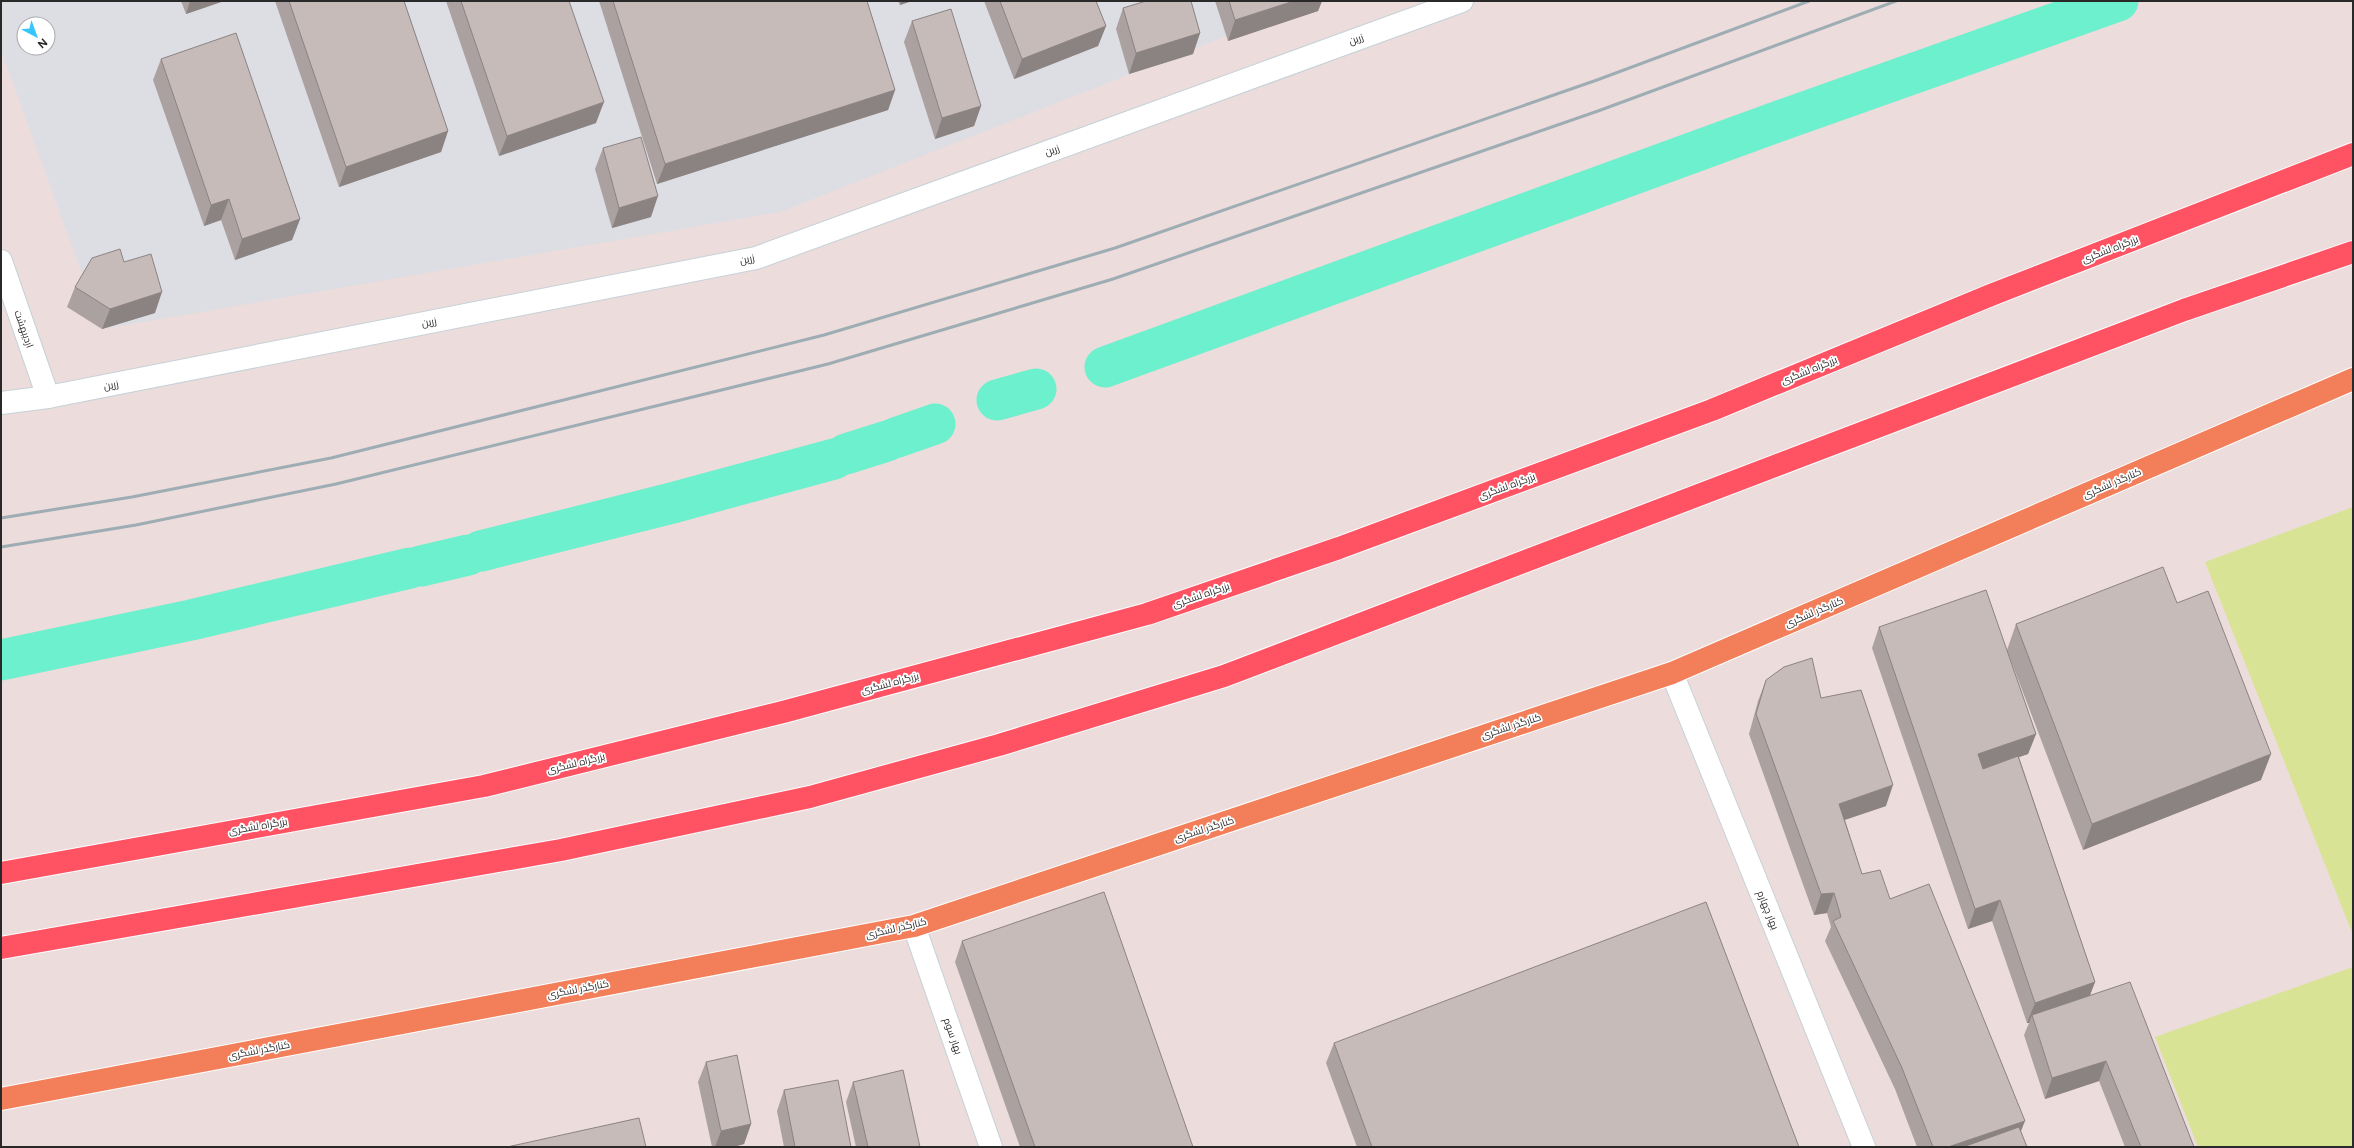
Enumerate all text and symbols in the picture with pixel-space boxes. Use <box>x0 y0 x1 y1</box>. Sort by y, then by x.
north arrow <box>16 16 56 56</box>
street label: زرین <box>1347 30 1365 48</box>
text: N <box>35 35 50 51</box>
street label: زرین <box>1043 141 1061 159</box>
street label: بزرگراه لشگری <box>2080 232 2140 266</box>
street label: زرین <box>738 251 756 267</box>
street label: اردیبهشت <box>11 308 37 350</box>
street label: زرین <box>420 314 438 330</box>
street label: بزرگراه لشگری <box>1779 353 1839 387</box>
street label: زرین <box>102 377 120 393</box>
street label: کنارگذر لشگری <box>2081 465 2143 501</box>
street label: بزرگراه لشگری <box>1477 470 1537 502</box>
street label: بزرگراه لشگری <box>1171 579 1231 611</box>
street label: کنارگذر لشگری <box>1783 594 1845 630</box>
street label: بزرگراه لشگری <box>860 669 920 697</box>
street label: کنارگذر لشگری <box>1479 710 1543 742</box>
street label: بزرگراه لشگری <box>546 750 606 776</box>
street label: کنارگذر لشگری <box>1172 813 1236 845</box>
street label: بزرگراه لشگری <box>228 814 288 838</box>
street label: بهار چهارم <box>1753 888 1782 932</box>
street label: کنارگذر لشگری <box>864 915 928 941</box>
street label: کنارگذر لشگری <box>546 977 610 1001</box>
street label: بهار سوم <box>940 1016 965 1056</box>
street label: کنارگذر لشگری <box>227 1038 291 1062</box>

